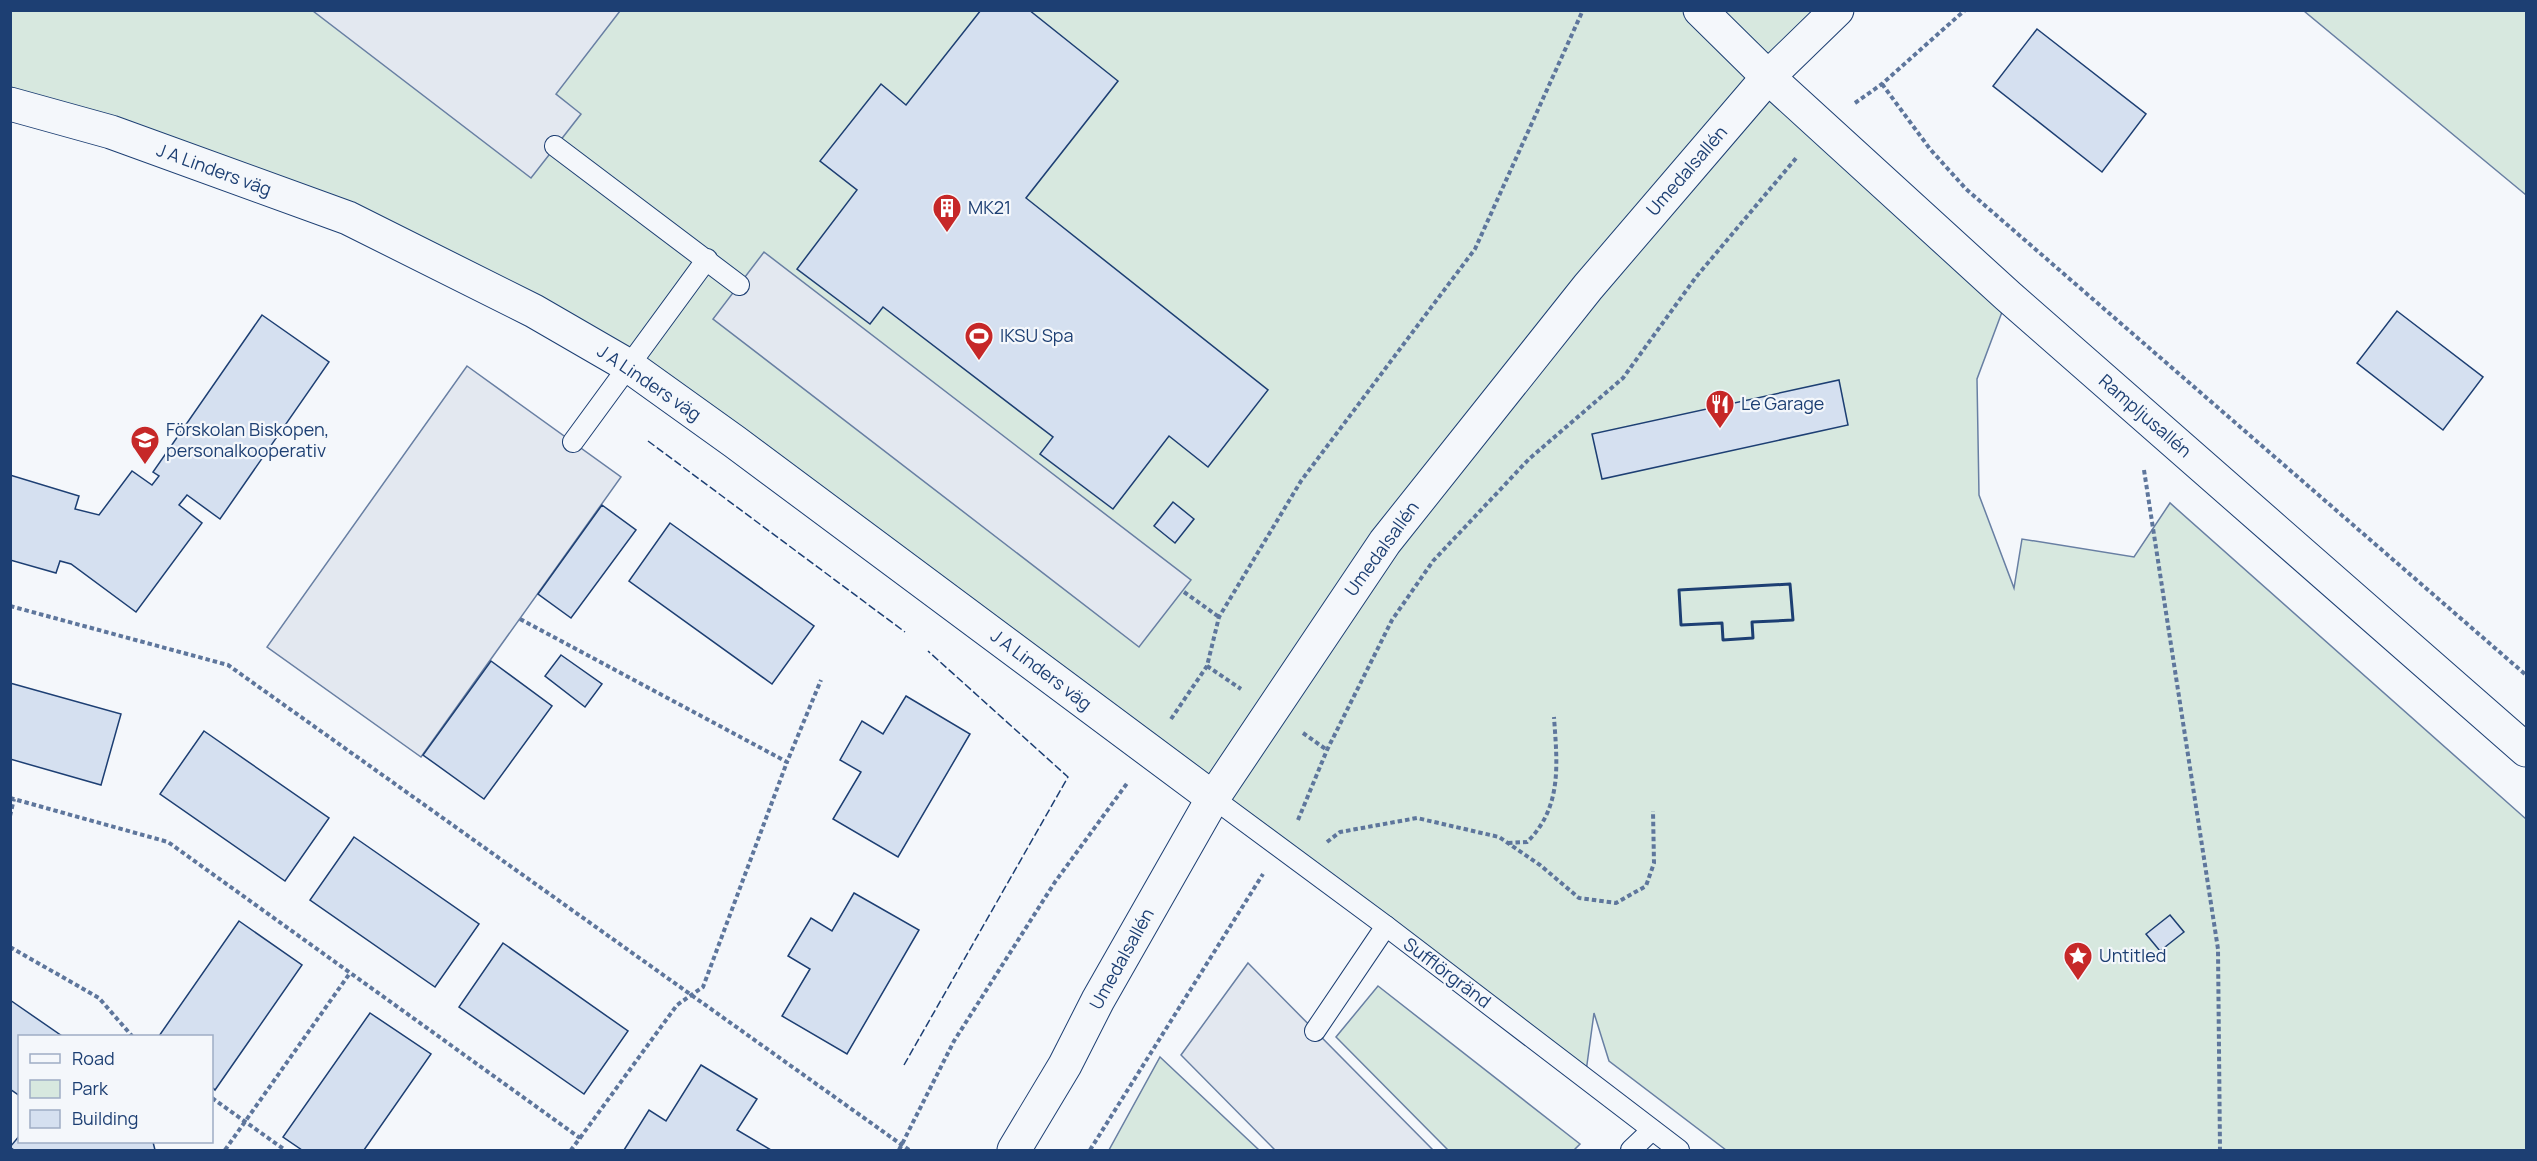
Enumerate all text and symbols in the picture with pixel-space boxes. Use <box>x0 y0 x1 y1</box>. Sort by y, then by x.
street label: Umedalsallén <box>1640 120 1732 220</box>
street label: J A Linders väg <box>154 137 275 201</box>
building icon: MK21 <box>931 192 963 234</box>
place label: MK21 <box>968 195 1011 219</box>
sports icon: IKSU Spa <box>963 320 995 362</box>
place label: IKSU Spa <box>1000 323 1073 347</box>
street label: J A Linders väg <box>593 339 706 426</box>
street label: Rampljusallén <box>2094 368 2197 462</box>
restaurant icon: Le Garage <box>1704 388 1736 430</box>
place label: Le Garage <box>1741 391 1824 415</box>
place label: Förskolan Biskopen, personalkooperativ <box>166 417 329 462</box>
school or university icon: Förskolan Biskopen, personalkooperativ <box>129 424 161 466</box>
street label: Umedalsallén <box>1339 496 1424 601</box>
street label: J A Linders väg <box>986 623 1097 715</box>
street label: Umedalsallén <box>1083 904 1159 1013</box>
street label: Sufflörgränd <box>1399 931 1496 1013</box>
place icon: Untitled <box>2062 940 2094 982</box>
place label: Untitled <box>2099 943 2166 967</box>
legend <box>18 1035 213 1143</box>
text: Road <box>72 1046 115 1070</box>
text: Park <box>72 1076 109 1100</box>
text: Building <box>72 1106 138 1130</box>

